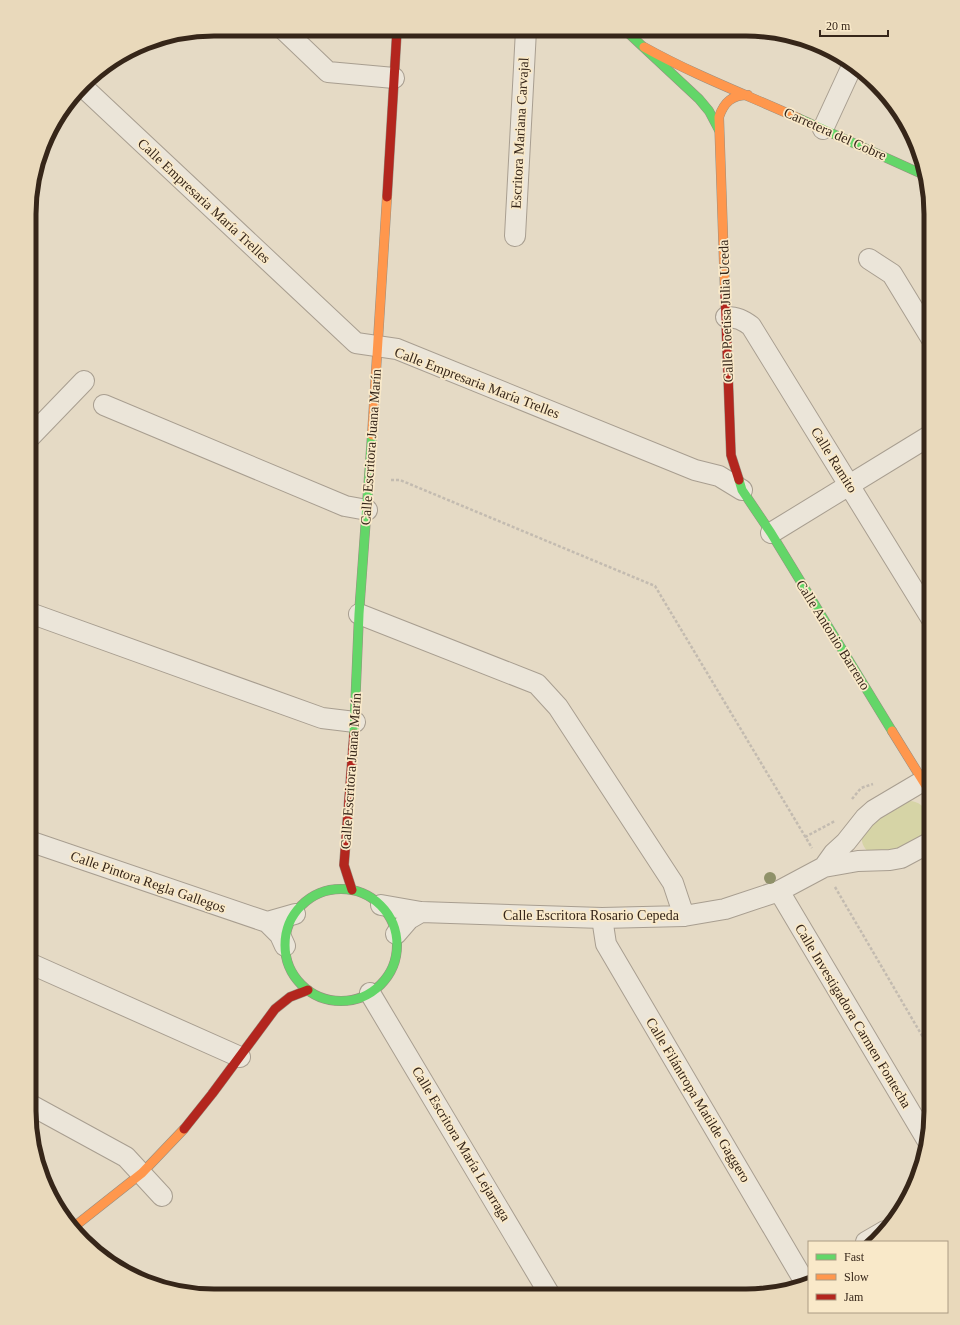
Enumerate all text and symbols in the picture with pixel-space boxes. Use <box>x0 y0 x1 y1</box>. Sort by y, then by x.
scale bar <box>820 12 888 38</box>
text: 20 m <box>826 19 851 33</box>
street label: Escritora Mariana Carvajal <box>509 57 531 209</box>
street label: Carretera del Cobre <box>782 105 888 163</box>
street label: Calle Empresaria María Trelles <box>135 136 273 266</box>
street label: Calle Poetisa Julia Uceda <box>716 239 736 383</box>
street label: Calle Empresaria María Trelles <box>392 345 562 421</box>
street label: Calle Escritora Juana Marín <box>358 368 384 526</box>
street label: Calle Ramito <box>808 425 860 495</box>
street label: Calle Antonio Barreno <box>793 577 873 693</box>
street label: Calle Escritora Juana Marín <box>338 692 364 850</box>
street label: Calle Pintora Regla Gallegos <box>69 848 227 916</box>
street label: Calle Escritora Rosario Cepeda <box>503 908 680 923</box>
street label: Calle Investigadora Carmen Fontecha <box>792 921 914 1111</box>
street label: Calle Filántropa Matilde Gaggero <box>643 1015 753 1185</box>
street label: Calle Escritora María Lejarraga <box>409 1064 514 1225</box>
legend <box>808 1241 948 1313</box>
text: Fast <box>844 1250 865 1264</box>
text: Slow <box>844 1270 869 1284</box>
text: Jam <box>844 1290 864 1304</box>

